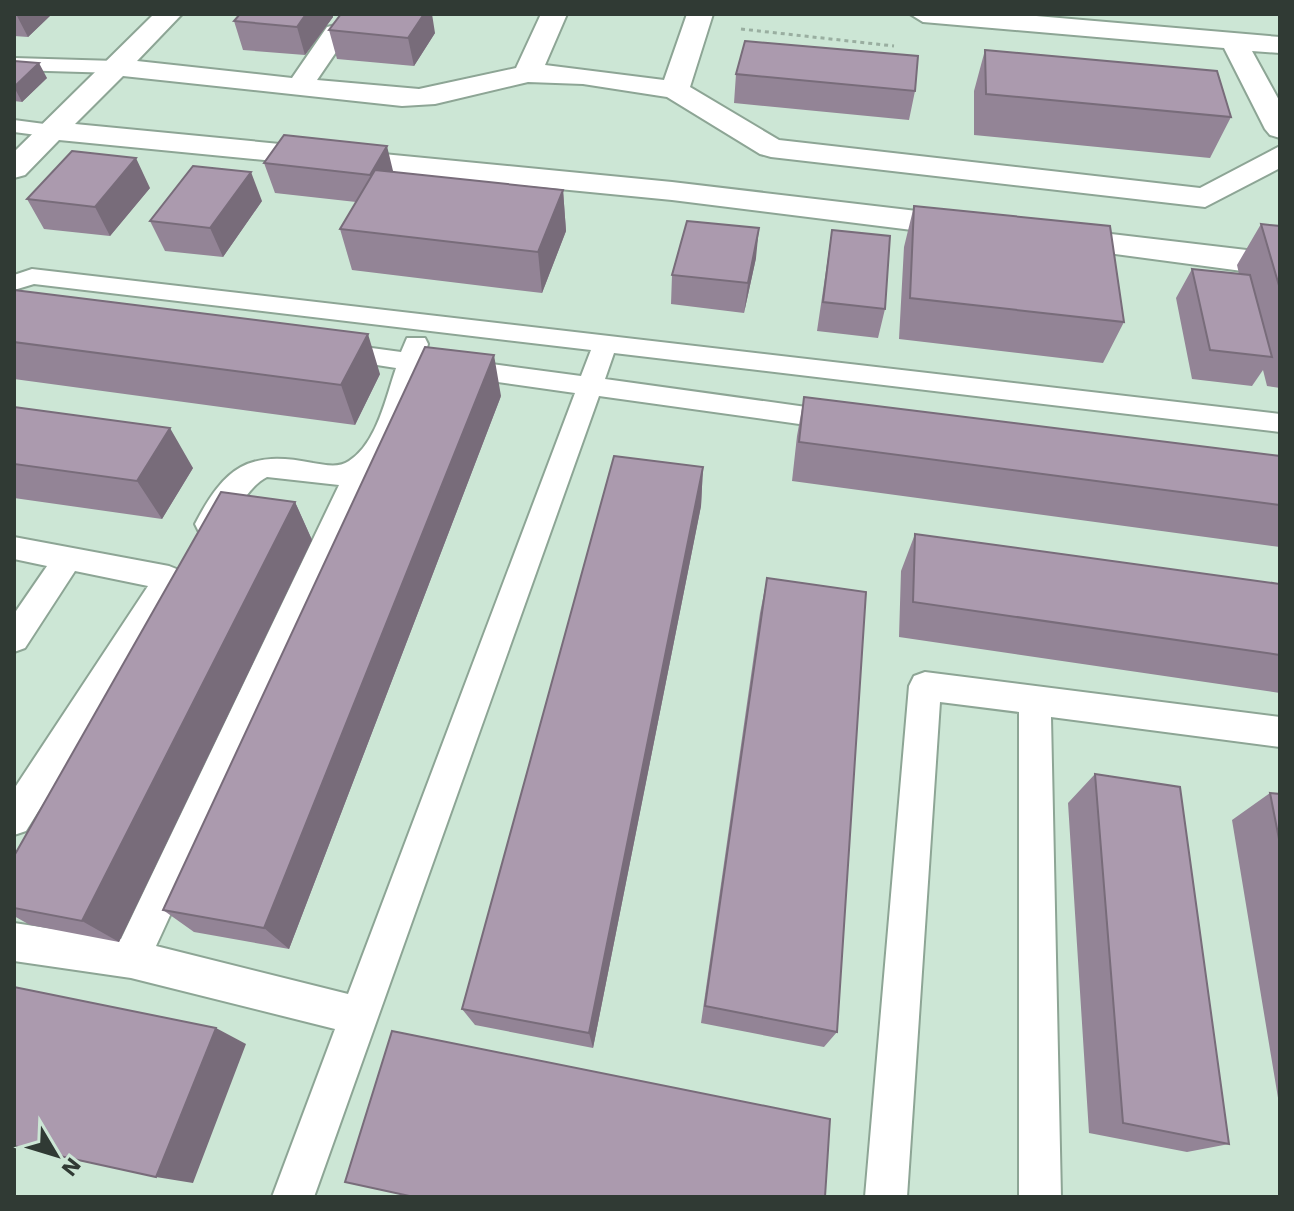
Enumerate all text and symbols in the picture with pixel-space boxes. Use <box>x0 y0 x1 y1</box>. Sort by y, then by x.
north arrow <box>16 1115 96 1195</box>
text: N <box>56 1153 86 1181</box>

